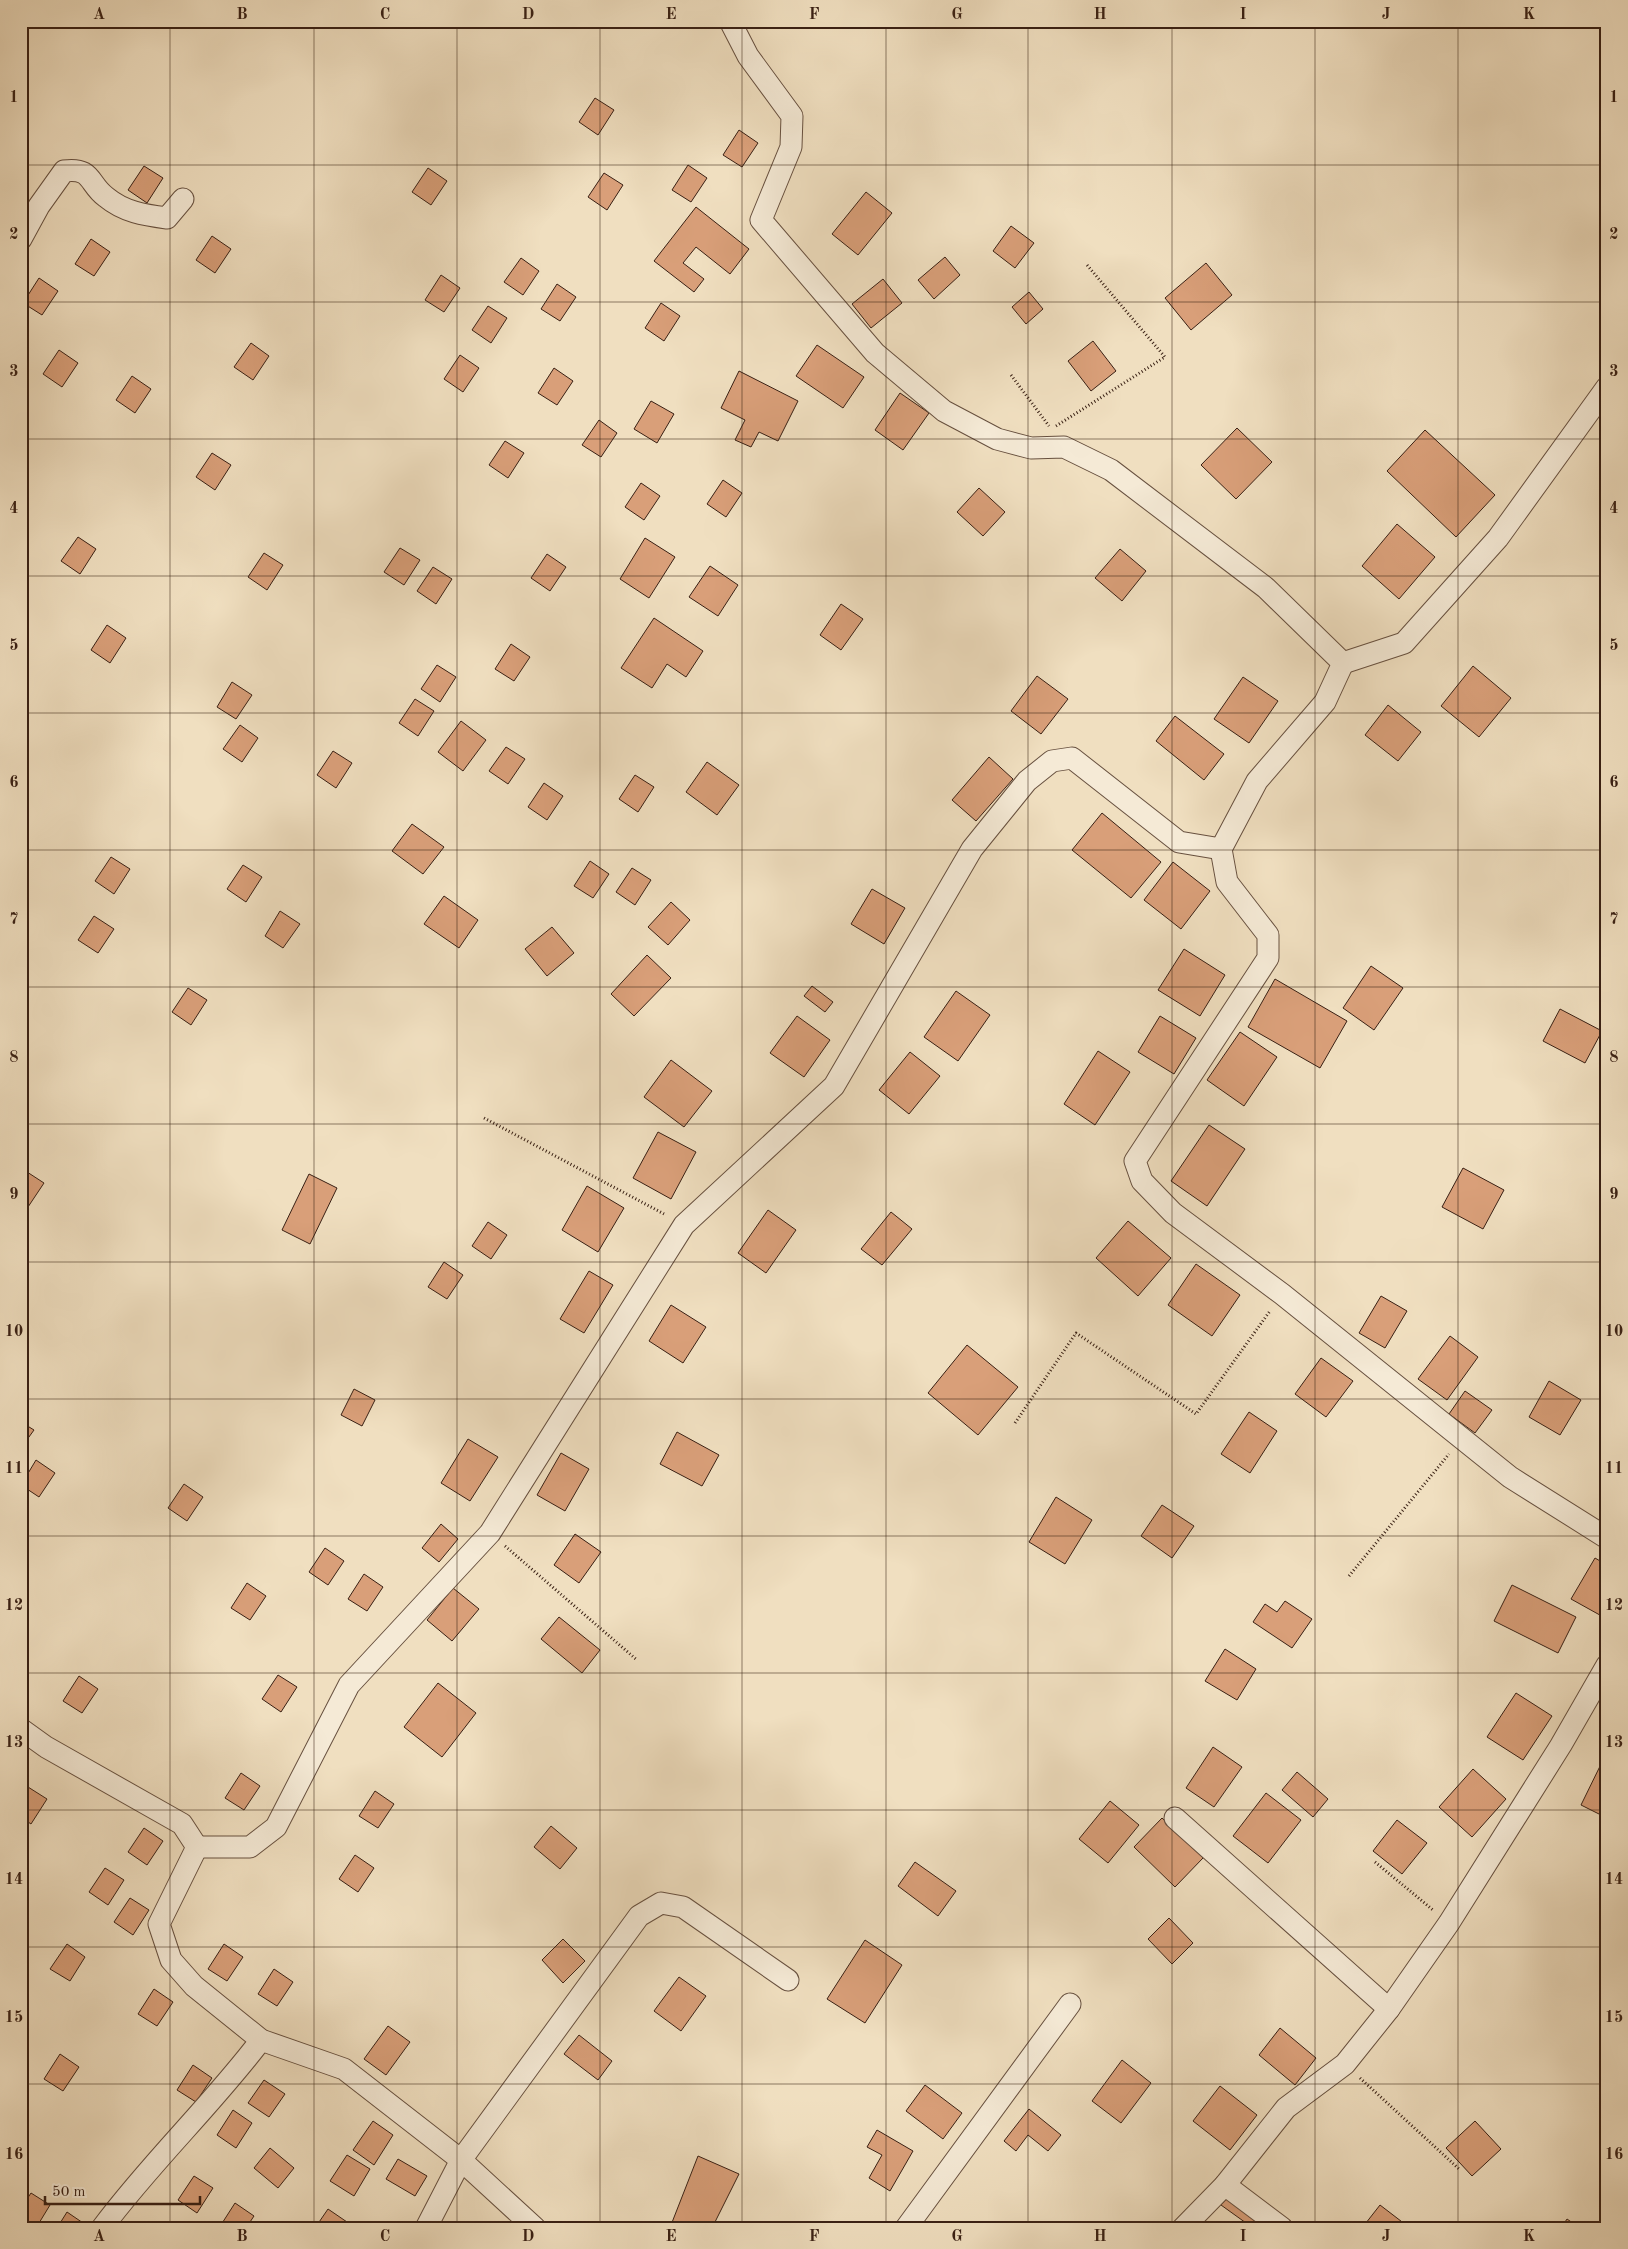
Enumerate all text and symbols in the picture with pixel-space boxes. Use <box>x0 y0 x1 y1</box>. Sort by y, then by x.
text: A <box>93 7 105 23</box>
text: B <box>236 7 248 23</box>
text: C <box>380 7 390 23</box>
text: D <box>522 7 534 23</box>
text: E <box>665 7 677 23</box>
text: F <box>809 7 820 23</box>
text: G <box>951 7 963 23</box>
text: H <box>1093 7 1107 23</box>
text: I <box>1239 7 1247 23</box>
text: J <box>1382 7 1391 23</box>
text: K <box>1523 7 1535 23</box>
text: 1 <box>9 90 19 106</box>
text: 1 <box>1609 90 1619 106</box>
text: 2 <box>9 227 19 243</box>
text: 2 <box>1609 227 1619 243</box>
text: 3 <box>9 364 19 380</box>
text: 3 <box>1609 364 1619 380</box>
text: 4 <box>9 501 19 517</box>
text: 4 <box>1609 501 1619 517</box>
text: 5 <box>9 638 19 654</box>
text: 5 <box>1609 638 1619 654</box>
text: 6 <box>9 775 19 791</box>
text: 6 <box>1609 775 1619 791</box>
text: 7 <box>9 912 19 928</box>
text: 7 <box>1609 912 1619 928</box>
text: 8 <box>9 1050 19 1066</box>
text: 8 <box>1609 1050 1619 1066</box>
text: 9 <box>9 1187 19 1203</box>
text: 9 <box>1609 1187 1619 1203</box>
text: 10 <box>5 1324 23 1340</box>
text: 10 <box>1605 1324 1623 1340</box>
text: 11 <box>5 1461 23 1477</box>
text: 11 <box>1605 1461 1623 1477</box>
text: 12 <box>5 1598 23 1614</box>
text: 12 <box>1605 1598 1623 1614</box>
text: 13 <box>5 1735 23 1751</box>
text: 13 <box>1605 1735 1623 1751</box>
text: 14 <box>5 1872 23 1888</box>
text: 14 <box>1605 1872 1623 1888</box>
text: 15 <box>5 2010 23 2026</box>
text: 15 <box>1605 2010 1623 2026</box>
text: 16 <box>5 2147 23 2163</box>
text: 16 <box>1605 2147 1623 2163</box>
scale bar <box>45 2174 200 2206</box>
text: 50 m <box>52 2185 86 2200</box>
text: A <box>93 2229 105 2245</box>
text: B <box>236 2229 248 2245</box>
text: C <box>380 2229 390 2245</box>
text: D <box>522 2229 534 2245</box>
text: E <box>665 2229 677 2245</box>
text: F <box>809 2229 820 2245</box>
text: G <box>951 2229 963 2245</box>
text: H <box>1093 2229 1107 2245</box>
text: I <box>1239 2229 1247 2245</box>
text: J <box>1382 2229 1391 2245</box>
text: K <box>1523 2229 1535 2245</box>

